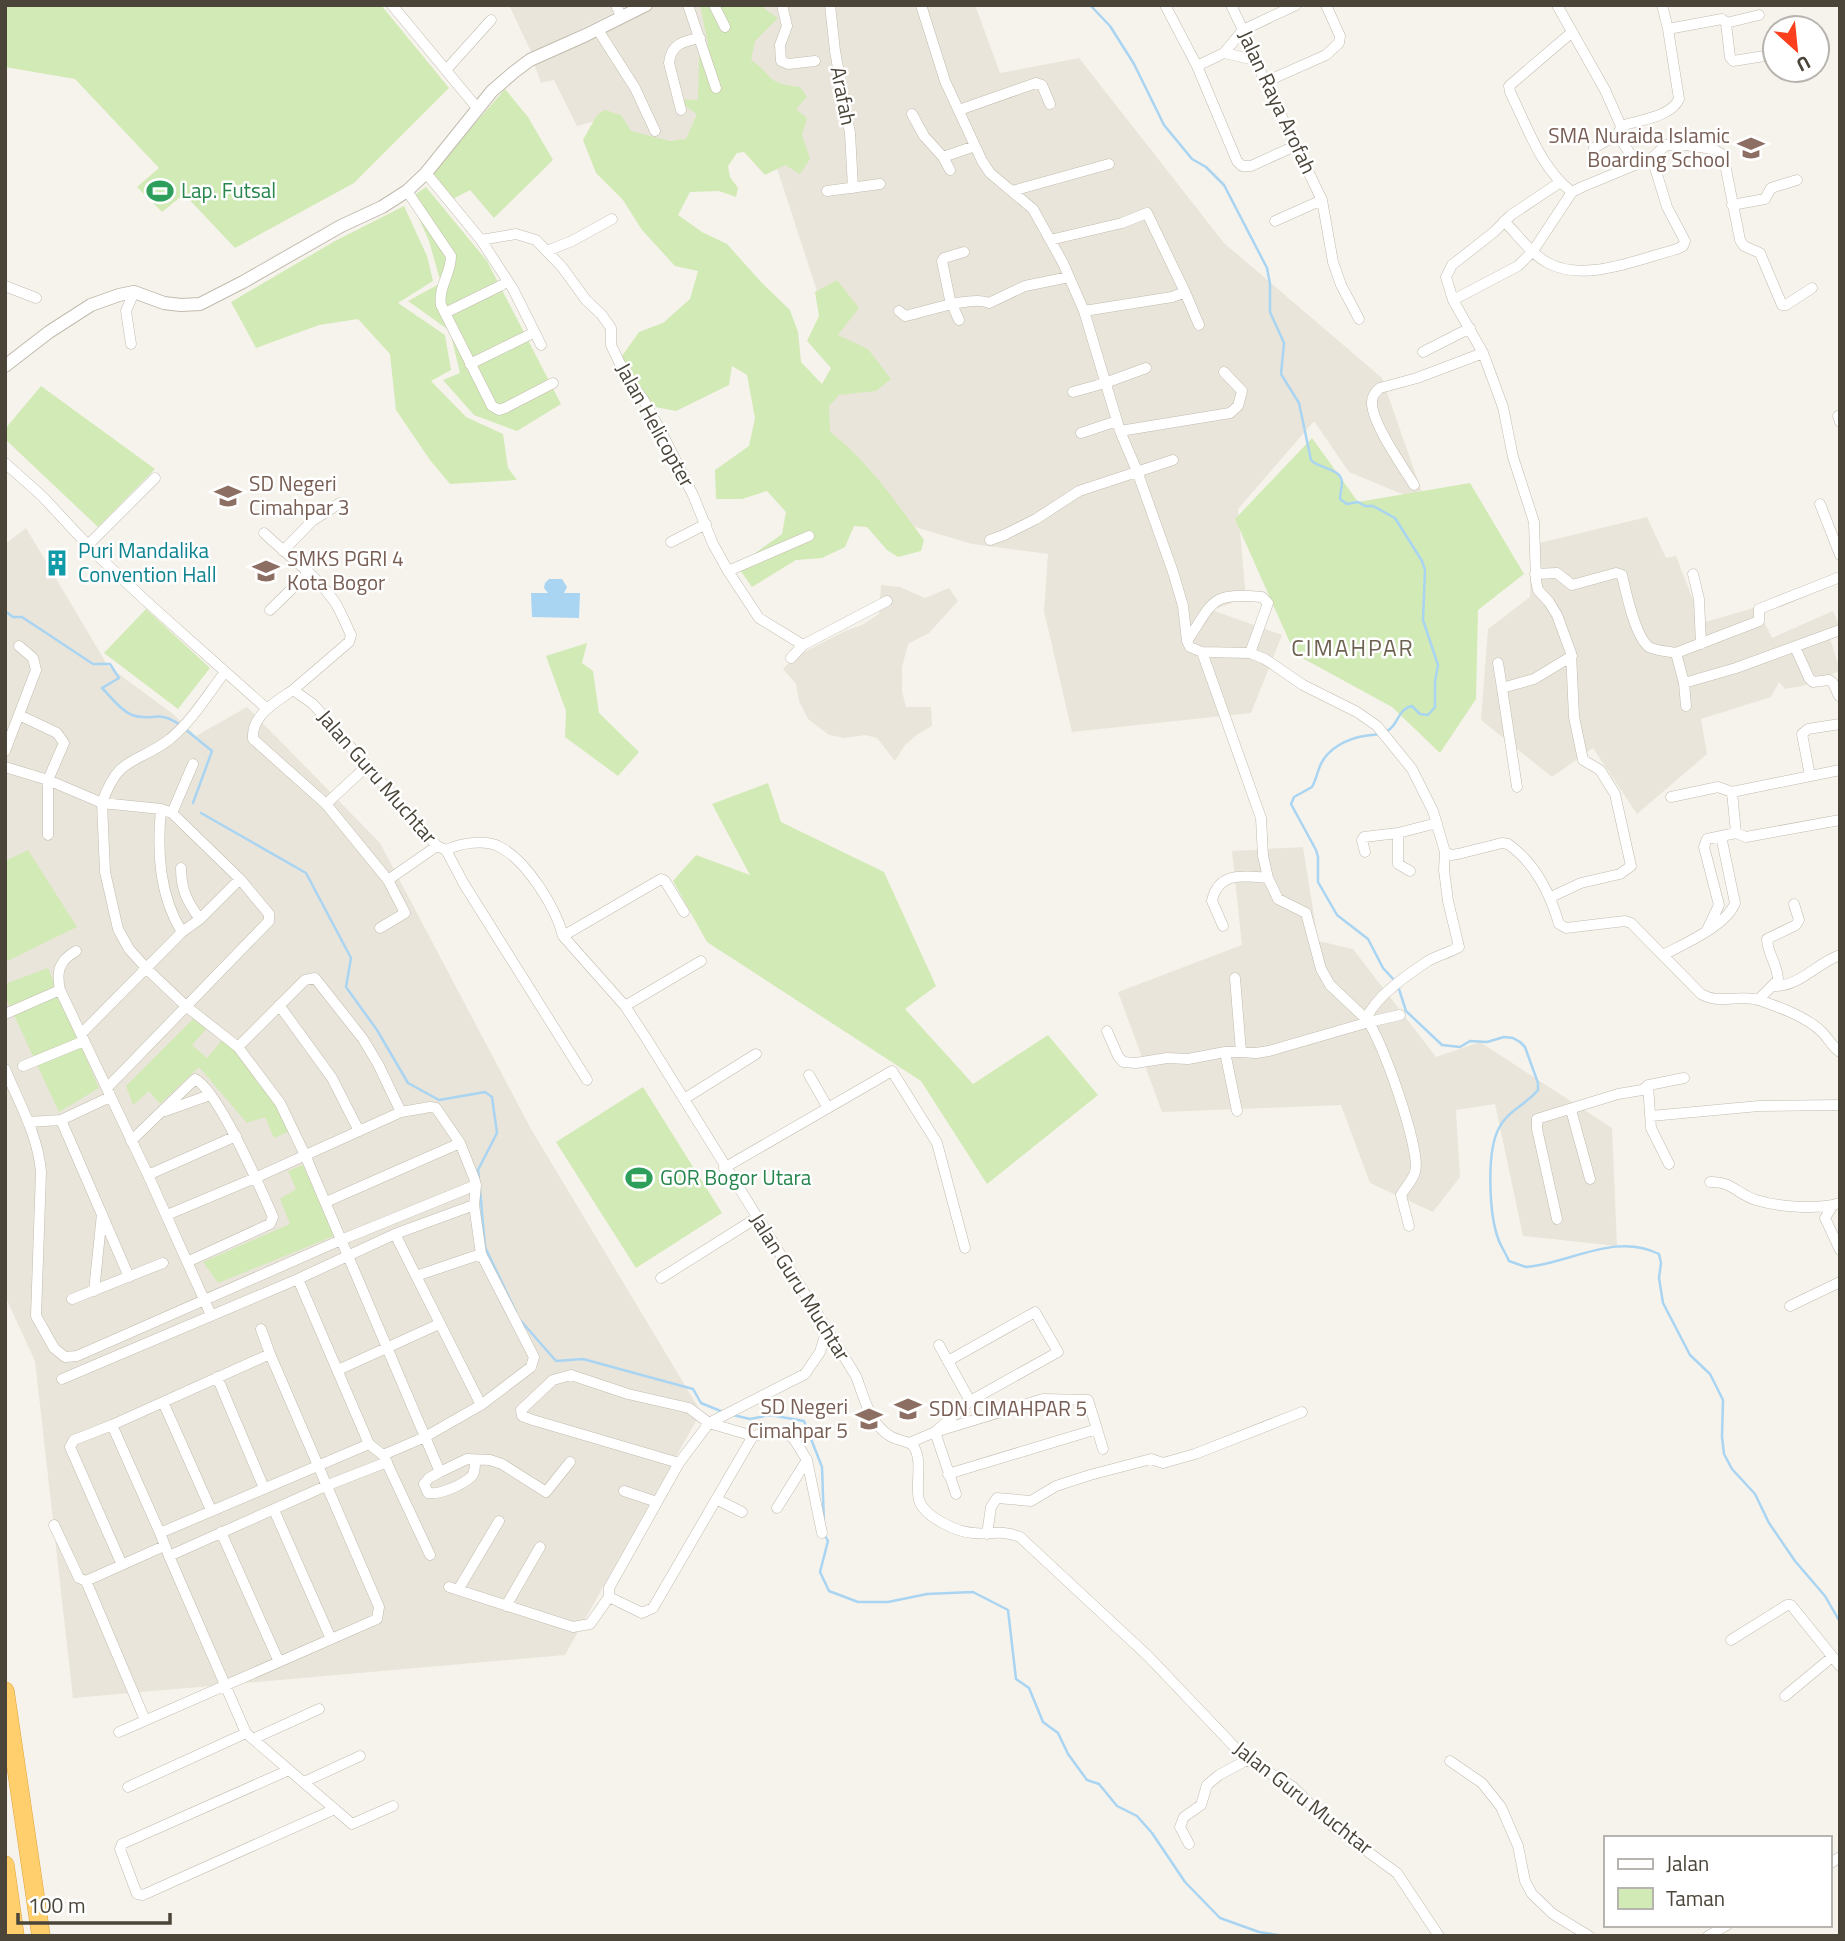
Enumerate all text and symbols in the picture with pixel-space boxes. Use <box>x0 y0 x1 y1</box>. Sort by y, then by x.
north arrow <box>1761 14 1831 84</box>
street label: Jalan Raya Arofah <box>1231 24 1325 179</box>
text: U <box>1792 49 1816 80</box>
street label: Arafah <box>823 64 865 128</box>
place label: SMA Nuraida Islamic Boarding School <box>1548 119 1730 175</box>
school or university icon: SMA Nuraida Islamic Boarding School <box>1736 133 1766 163</box>
place label: Lap. Futsal <box>181 174 276 206</box>
sports icon: Lap. Futsal <box>145 176 175 206</box>
street label: Jalan Helicopter <box>608 356 703 493</box>
place label: SD Negeri Cimahpar 3 <box>249 467 350 523</box>
school or university icon: SD Negeri Cimahpar 3 <box>213 481 243 511</box>
place label: Puri Mandalika Convention Hall <box>78 534 217 590</box>
place label: SMKS PGRI 4 Kota Bogor <box>287 542 404 598</box>
building icon: Puri Mandalika Convention Hall <box>42 548 72 578</box>
school or university icon: SMKS PGRI 4 Kota Bogor <box>251 556 281 586</box>
district label: CIMAHPAR <box>1291 630 1415 665</box>
street label: Jalan Guru Muchtar <box>310 702 445 851</box>
place label: GOR Bogor Utara <box>660 1161 812 1193</box>
sports icon: GOR Bogor Utara <box>624 1163 654 1193</box>
street label: Jalan Guru Muchtar <box>742 1206 859 1367</box>
place label: SD Negeri Cimahpar 5 <box>747 1390 848 1446</box>
place label: SDN CIMAHPAR 5 <box>929 1392 1087 1424</box>
school or university icon: SDN CIMAHPAR 5 <box>893 1394 923 1424</box>
school or university icon: SD Negeri Cimahpar 5 <box>854 1404 884 1434</box>
street label: Jalan Guru Muchtar <box>1227 1732 1380 1862</box>
legend <box>1604 1836 1831 1927</box>
text: Jalan <box>1666 1847 1709 1879</box>
scale bar <box>18 1882 170 1926</box>
text: Taman <box>1666 1882 1725 1914</box>
text: 100 m <box>28 1889 85 1921</box>

